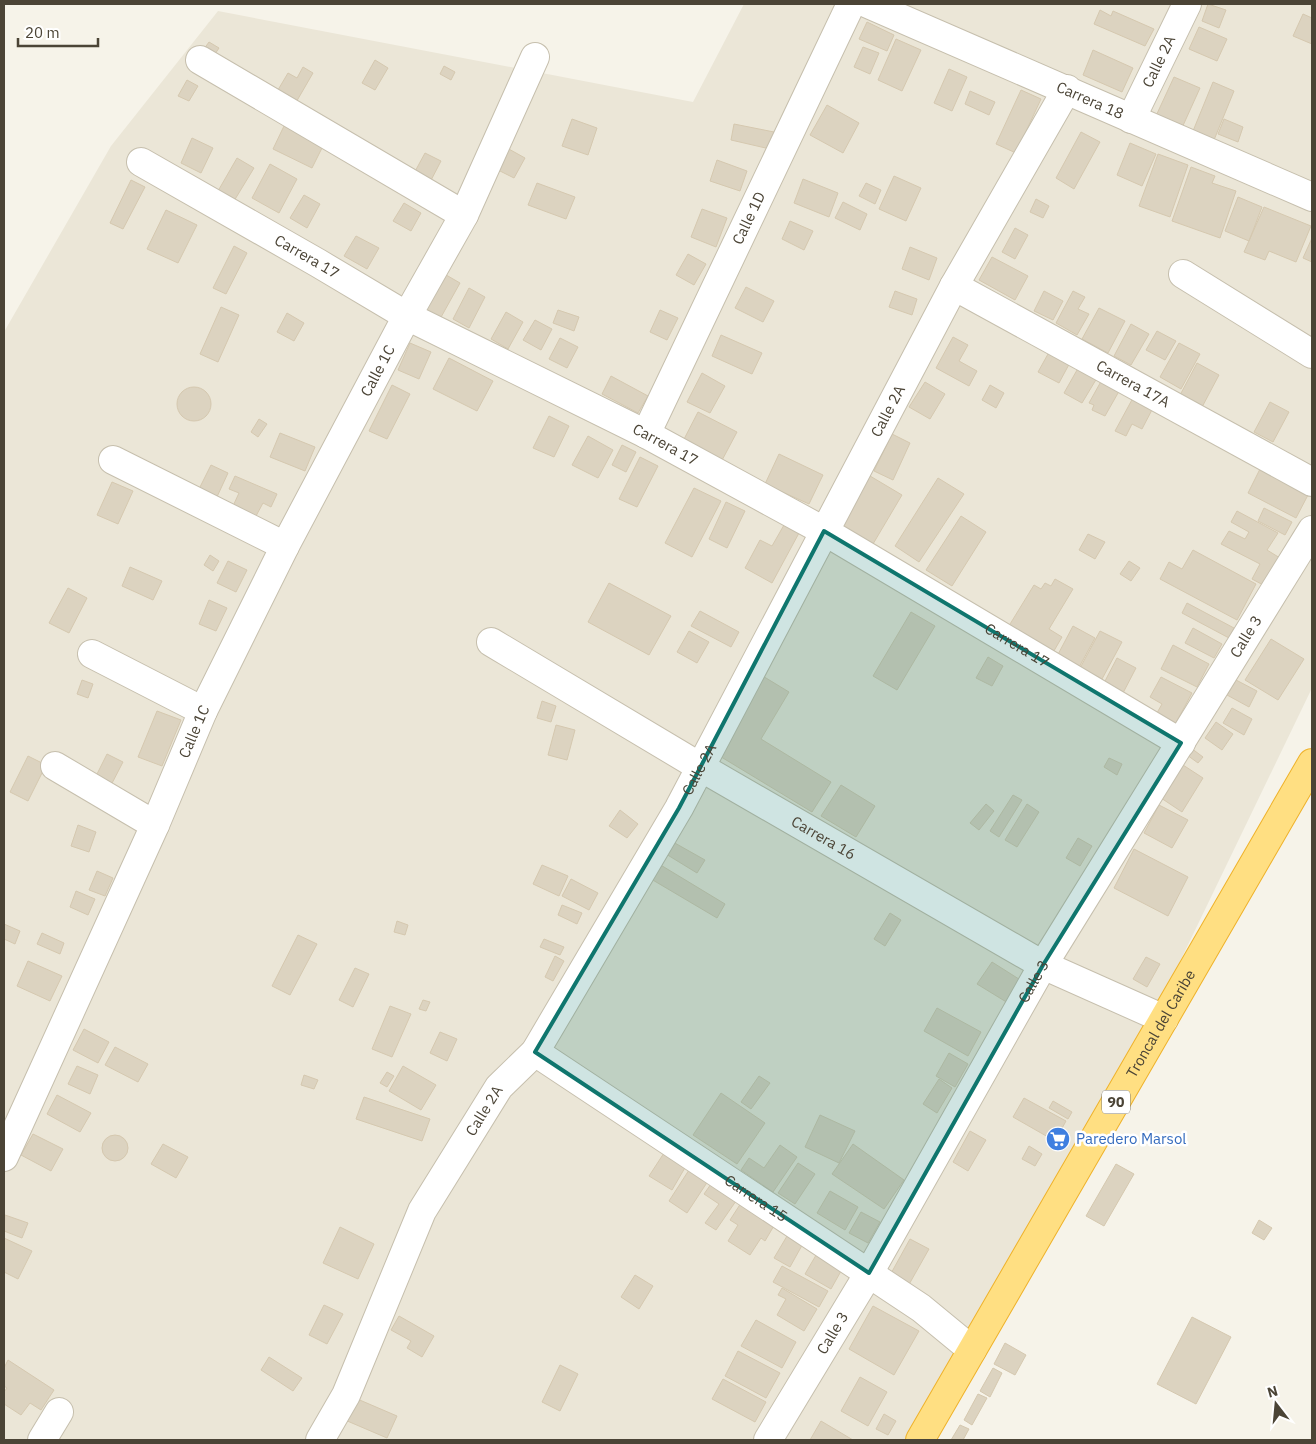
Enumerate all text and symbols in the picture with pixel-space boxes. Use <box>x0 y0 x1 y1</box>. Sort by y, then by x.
scale bar <box>18 15 98 47</box>
text: 20 m <box>25 23 60 42</box>
street label: Calle 2A <box>1138 32 1180 91</box>
street label: Carrera 18 <box>1054 77 1127 123</box>
street label: Calle 1D <box>728 189 769 248</box>
street label: Carrera 17 <box>271 230 343 283</box>
street label: Calle 1C <box>356 342 399 400</box>
street label: Carrera 17A <box>1093 356 1174 412</box>
street label: Calle 2A <box>866 382 909 440</box>
street label: Carrera 17 <box>630 419 702 470</box>
street label: Calle 3 <box>1225 612 1266 661</box>
street label: Carrera 17 <box>982 619 1053 672</box>
street label: Calle 1C <box>174 702 213 761</box>
street label: Calle 2A <box>677 740 720 798</box>
street label: Carrera 16 <box>788 812 859 864</box>
street label: Calle 3 <box>1014 956 1053 1006</box>
street label: Troncal del Caribe <box>1122 966 1199 1081</box>
street label: Calle 2A <box>461 1081 507 1139</box>
road number: 90 <box>1102 1090 1130 1114</box>
supermarket icon: Paredero Marsol <box>1045 1126 1071 1152</box>
place label: Paredero Marsol <box>1076 1129 1186 1148</box>
street label: Carrera 15 <box>721 1170 791 1226</box>
street label: Calle 3 <box>812 1308 852 1357</box>
north arrow <box>1251 1379 1301 1429</box>
text: N <box>1265 1381 1280 1402</box>

